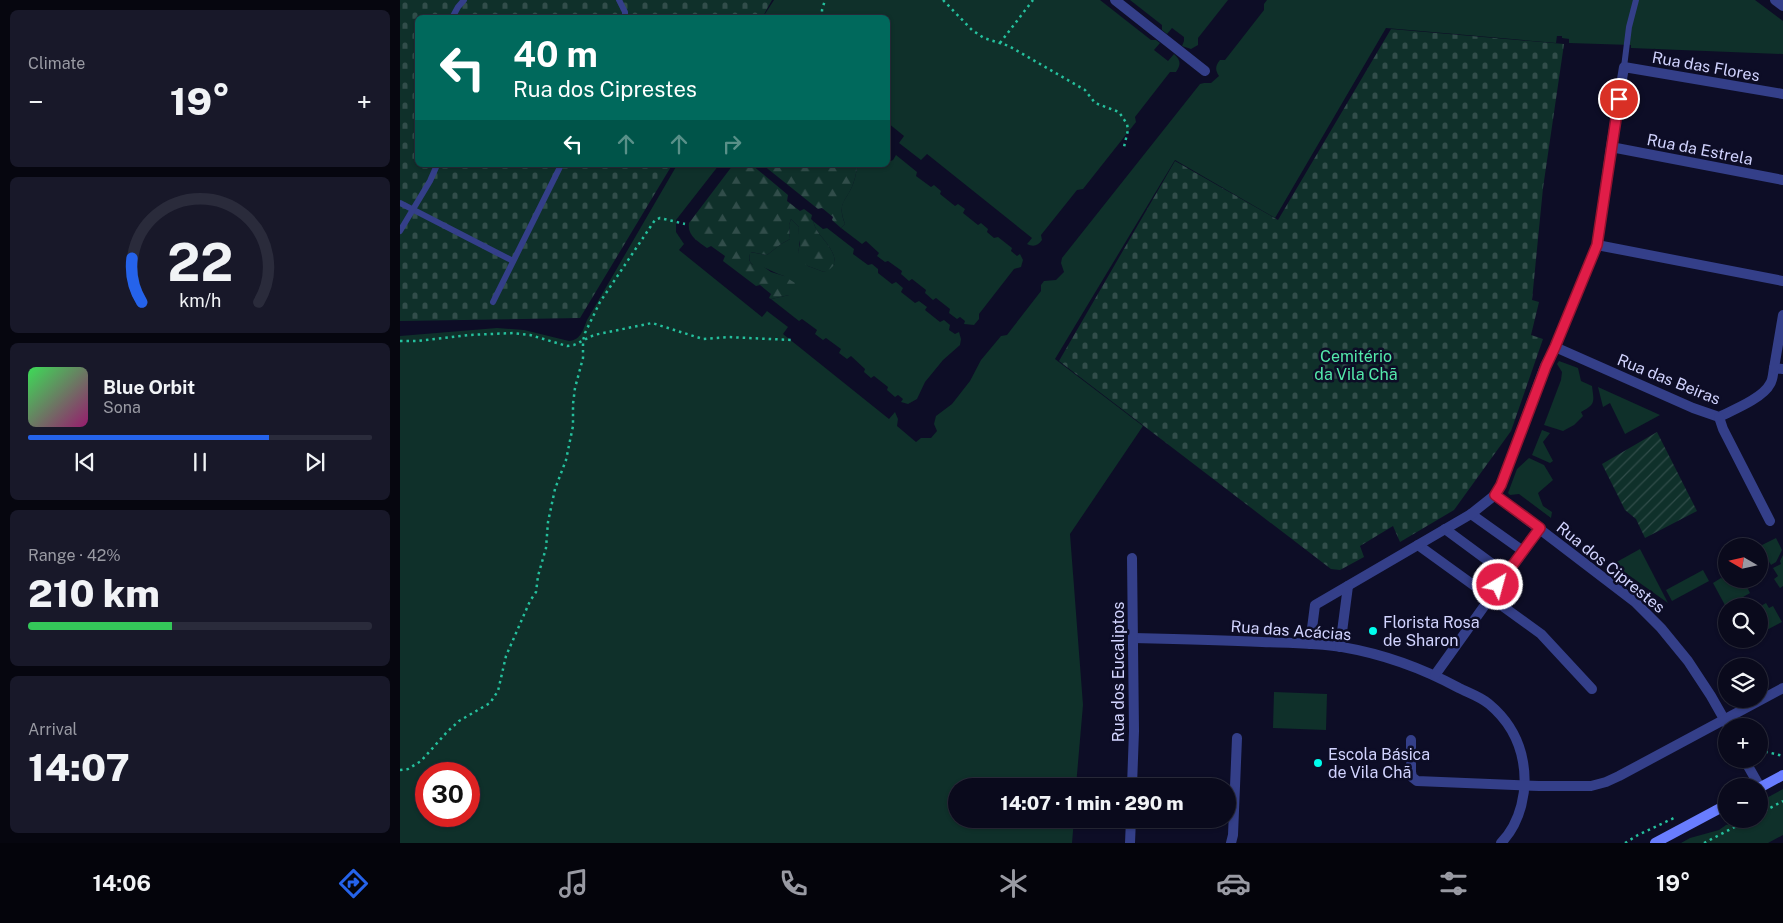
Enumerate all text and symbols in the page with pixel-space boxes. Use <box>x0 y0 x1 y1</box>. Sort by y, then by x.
text: 40 m <box>513 34 598 75</box>
icon: left <box>430 35 495 100</box>
street label: Rua das Flores <box>1651 48 1761 85</box>
text: Climate <box>28 54 85 73</box>
text: Rua dos Ciprestes <box>513 76 697 102</box>
pin <box>1598 78 1640 120</box>
text: 19° <box>170 79 230 124</box>
text: − <box>28 85 44 118</box>
text: + <box>356 85 372 118</box>
icon: arrive <box>1605 85 1633 113</box>
icon: left <box>559 130 587 158</box>
icon: ahead <box>612 130 640 158</box>
icon: ahead <box>665 130 693 158</box>
icon: right <box>718 130 746 158</box>
street label: Rua da Estrela <box>1645 130 1754 169</box>
text: 22 <box>167 232 233 293</box>
text: km/h <box>179 290 221 311</box>
park label: Cemitério da Vila Chã <box>1314 347 1398 384</box>
street label: Rua das Beiras <box>1614 350 1723 409</box>
text: Blue Orbit <box>103 376 195 398</box>
text: Sona <box>103 398 141 417</box>
icon: previous <box>71 448 99 476</box>
icon: pause <box>186 448 214 476</box>
icon: next <box>301 448 329 476</box>
street label: Rua dos Ciprestes <box>1553 518 1669 617</box>
north arrow <box>1718 538 1768 588</box>
map controls <box>1718 538 1768 828</box>
text: Range · 42% <box>28 546 121 565</box>
position arrow <box>1471 558 1523 610</box>
text: 210 km <box>28 571 160 616</box>
button: search <box>1718 598 1768 648</box>
street label: Rua dos Eucaliptos <box>1109 602 1128 742</box>
place label: Florista Rosa de Sharon <box>1383 613 1480 650</box>
street label: Rua das Acácias <box>1230 617 1352 644</box>
marker: Florista Rosa de Sharon <box>1367 625 1379 637</box>
button: layers <box>1718 658 1768 708</box>
button: + <box>1718 718 1768 768</box>
text: Arrival <box>28 720 77 739</box>
text: 14:07 <box>28 745 130 790</box>
place label: Escola Básica de Vila Chã <box>1328 745 1430 782</box>
marker: Escola Básica de Vila Chã <box>1312 757 1324 769</box>
speed limit sign: 30 <box>415 762 480 827</box>
button: − <box>1718 778 1768 828</box>
text: 14:07 · 1 min · 290 m <box>1000 792 1184 814</box>
icon: directions <box>336 866 371 901</box>
icon: music <box>556 866 591 901</box>
icon: phone <box>776 866 811 901</box>
icon: climate <box>996 866 1031 901</box>
icon: car <box>1216 866 1251 901</box>
icon: filters <box>1436 866 1471 901</box>
text: 14:06 <box>93 870 151 896</box>
text: 19° <box>1656 870 1690 896</box>

